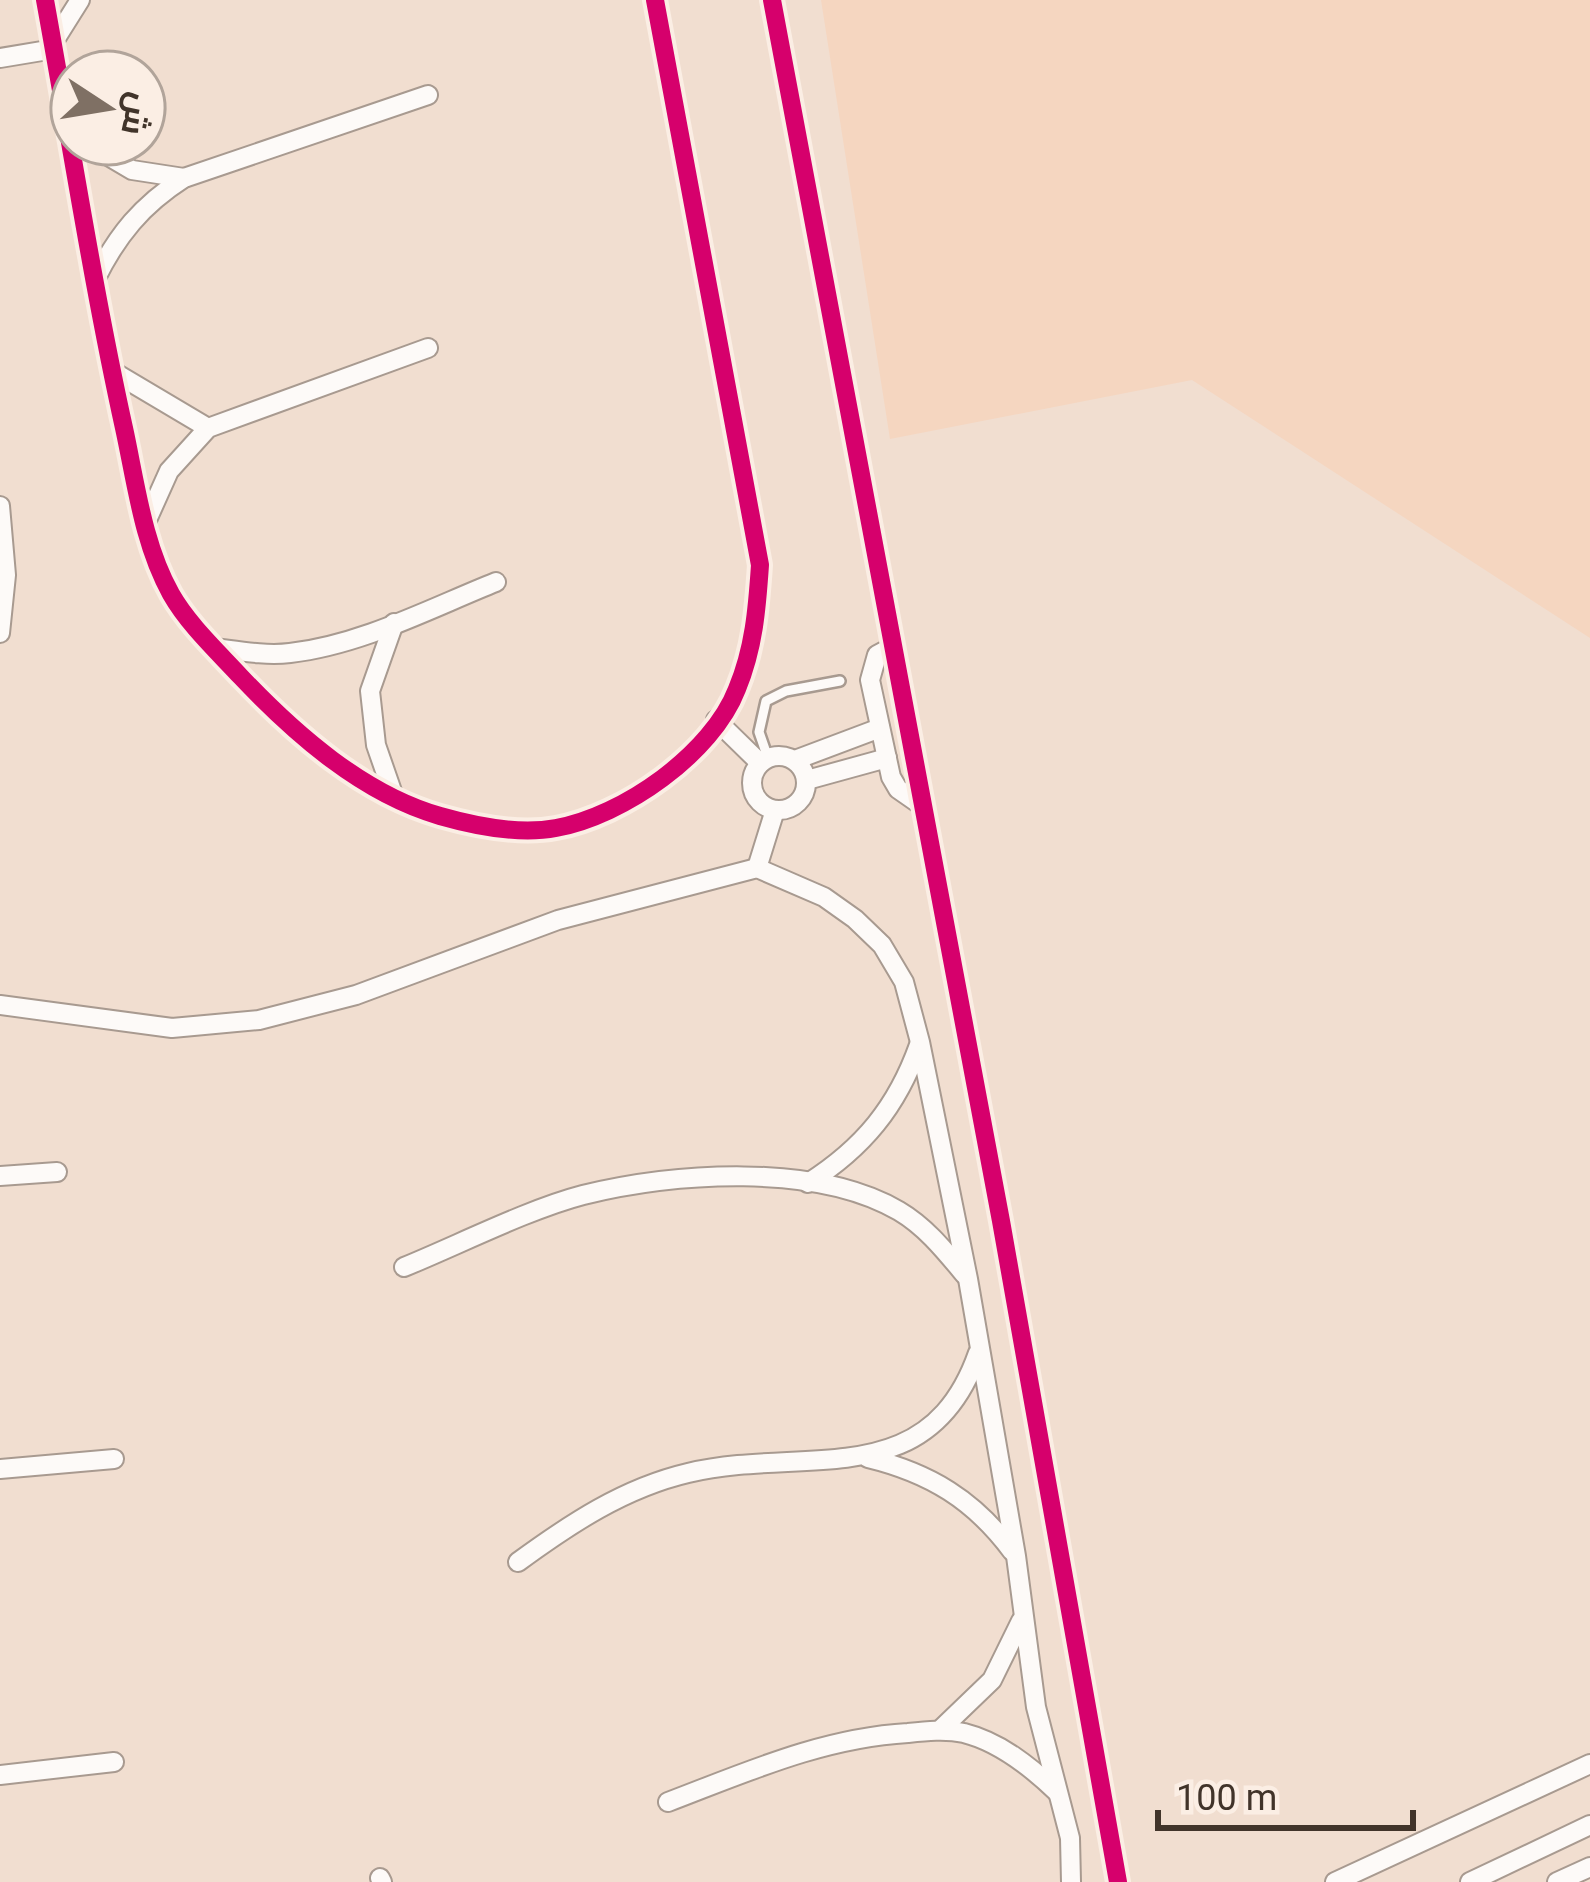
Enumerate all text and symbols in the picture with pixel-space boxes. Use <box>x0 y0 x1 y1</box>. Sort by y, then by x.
north arrow <box>48 48 168 168</box>
text: ش <box>113 89 160 139</box>
scale bar <box>1158 1756 1413 1830</box>
text: 100 m <box>1176 1777 1277 1819</box>

